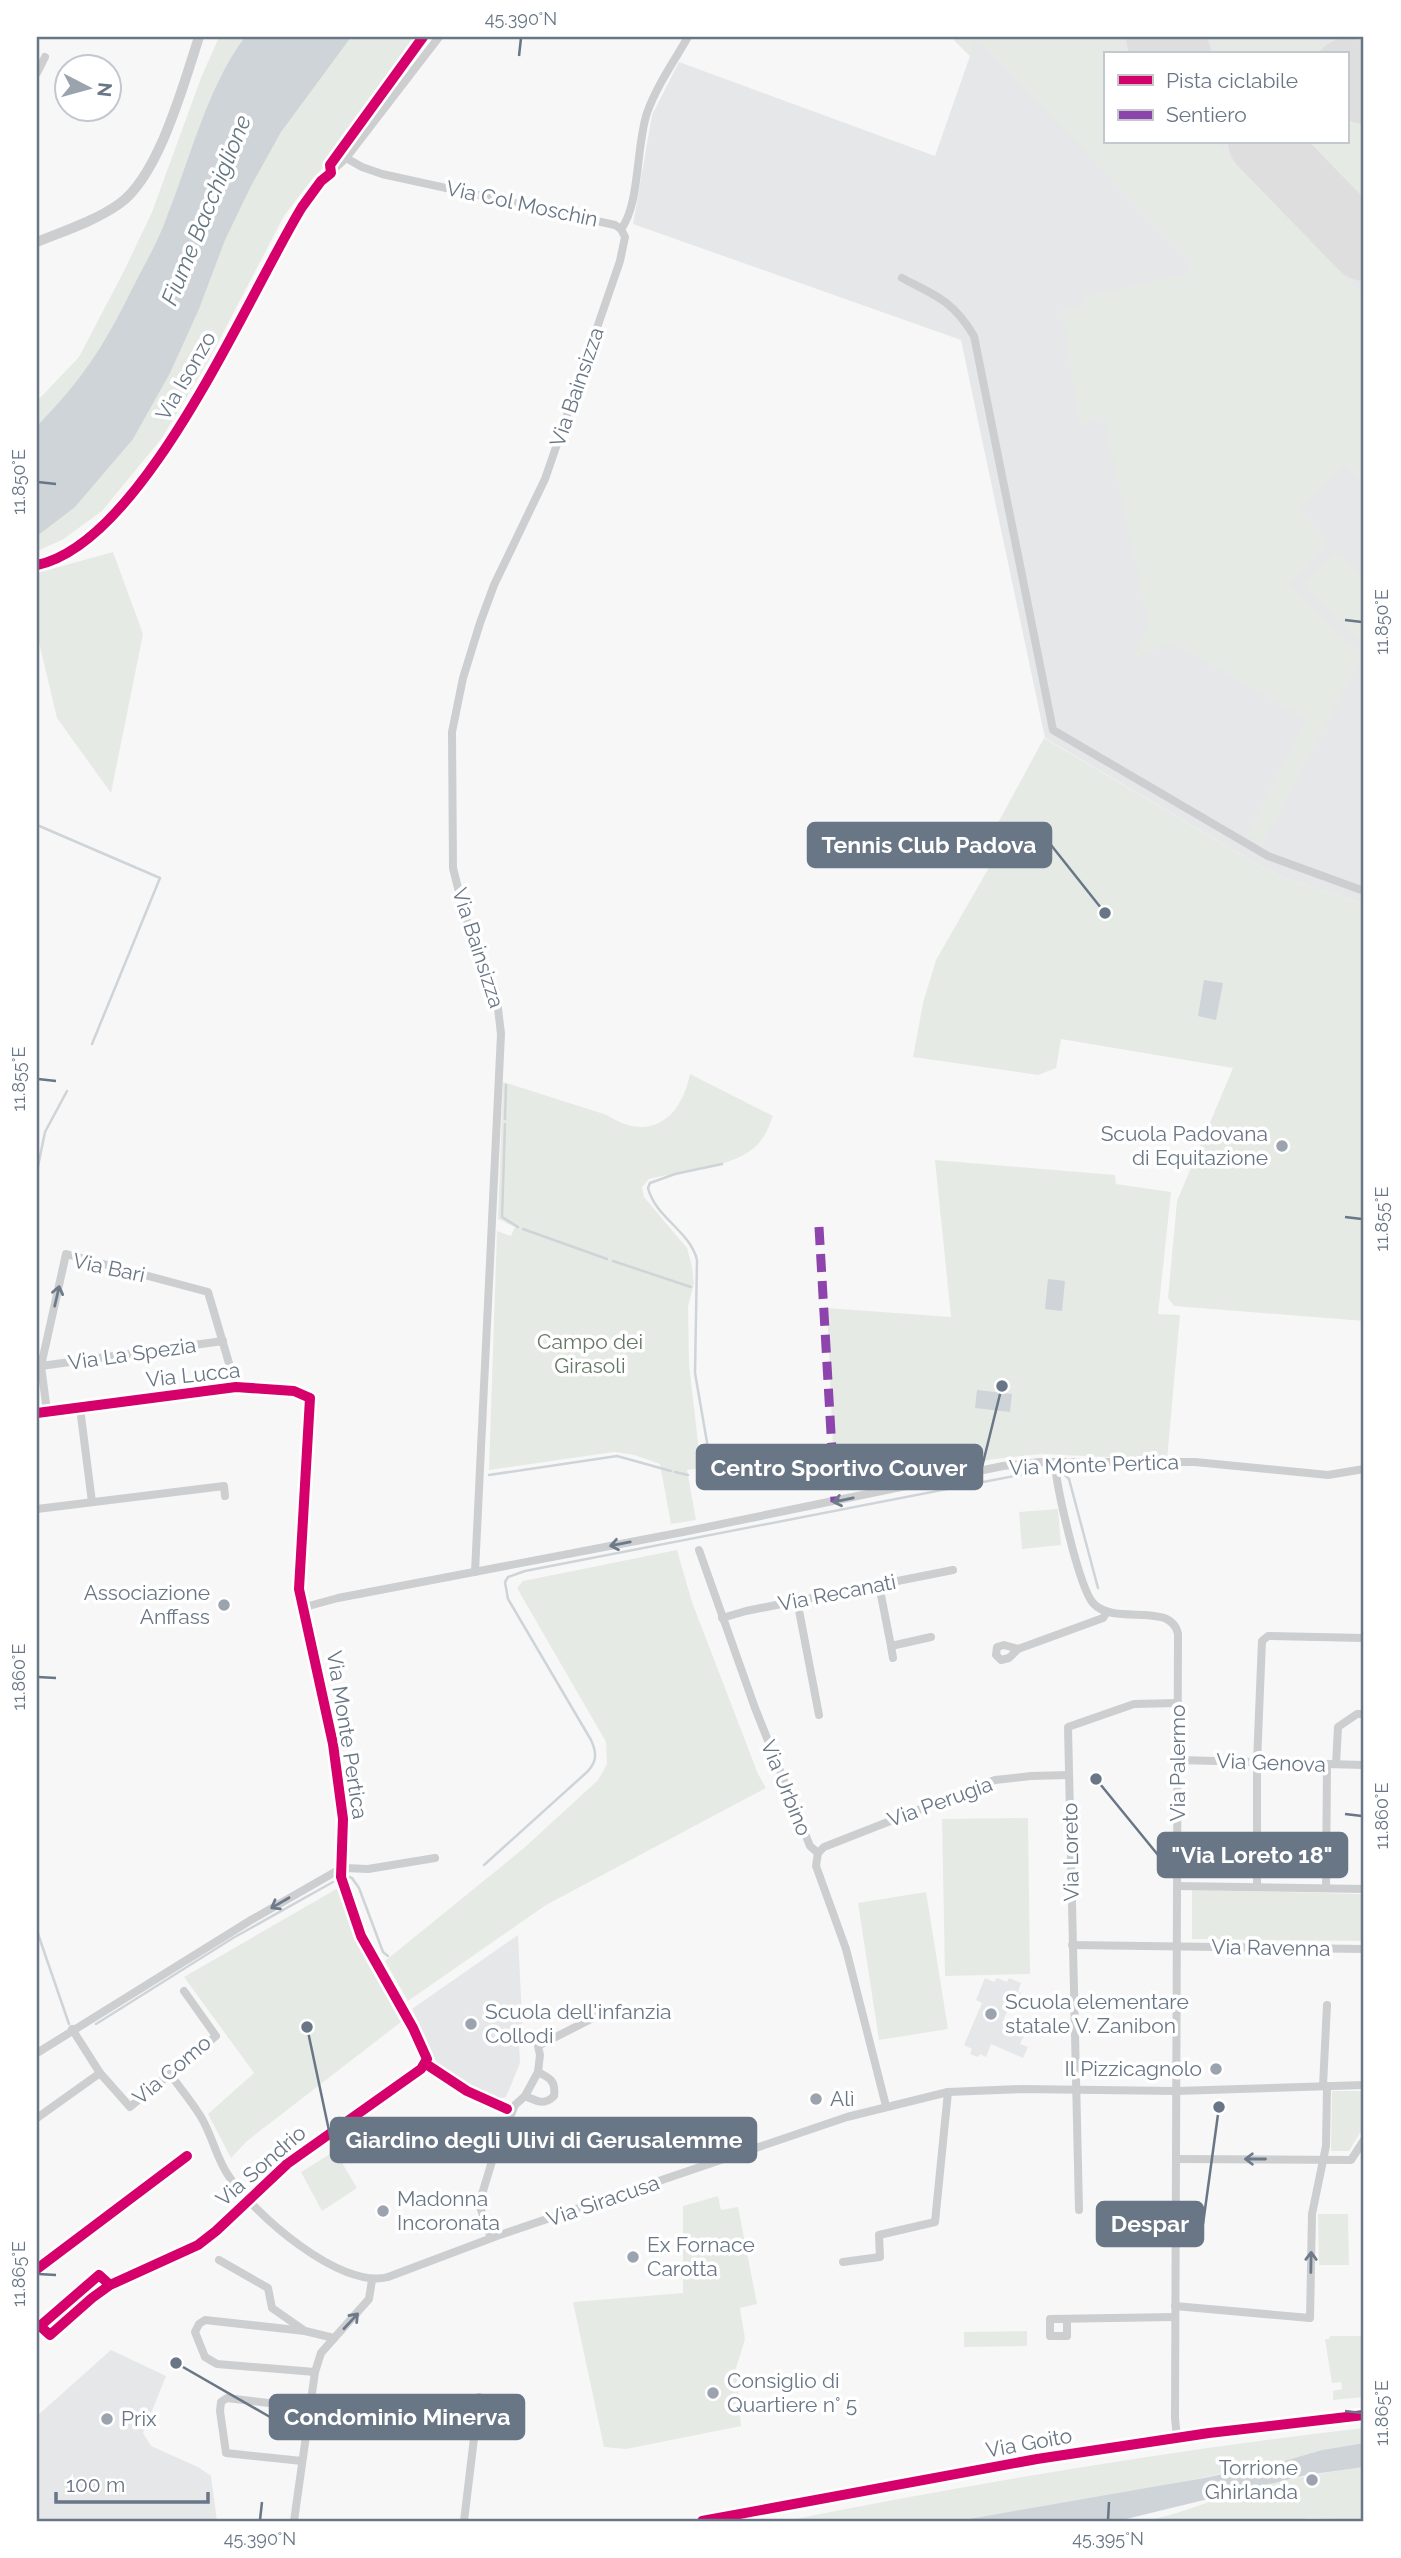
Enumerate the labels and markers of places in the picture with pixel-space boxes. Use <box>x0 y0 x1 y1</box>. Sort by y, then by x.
callout: Tennis Club Padova <box>808 823 1051 867</box>
place label: Scuola Padovana di Equitazione <box>1101 1121 1268 1170</box>
marker: Scuola Padovana di Equitazione <box>1274 1138 1290 1154</box>
callout: Centro Sportivo Couver <box>697 1445 982 1489</box>
place label: Associazione Anffass <box>84 1580 210 1629</box>
marker: Associazione Anffass <box>216 1597 232 1613</box>
callout: "Via Loreto 18" <box>1158 1833 1347 1877</box>
place label: Scuola elementare statale V. Zanibon <box>1005 1989 1189 2038</box>
place label: Scuola dell'infanzia Collodi <box>485 1999 671 2048</box>
marker: Scuola elementare statale V. Zanibon <box>983 2006 999 2022</box>
marker: Scuola dell'infanzia Collodi <box>463 2016 479 2032</box>
place label: Il Pizzicagnolo <box>1065 2056 1202 2081</box>
marker: Il Pizzicagnolo <box>1208 2061 1224 2077</box>
place label: Alì <box>830 2086 855 2111</box>
marker: Alì <box>808 2091 824 2107</box>
callout: Giardino degli Ulivi di Gerusalemme <box>331 2118 756 2162</box>
place label: Madonna Incoronata <box>397 2186 500 2235</box>
callout: Despar <box>1097 2202 1203 2246</box>
marker: Madonna Incoronata <box>375 2203 391 2219</box>
place label: Ex Fornace Carotta <box>647 2232 755 2281</box>
marker: Ex Fornace Carotta <box>625 2249 641 2265</box>
place label: Consiglio di Quartiere n° 5 <box>727 2368 857 2417</box>
marker: Consiglio di Quartiere n° 5 <box>705 2385 721 2401</box>
callout: Condominio Minerva <box>270 2395 524 2439</box>
place label: Prix <box>121 2406 157 2431</box>
marker: Prix <box>99 2411 115 2427</box>
place label: Torrione Ghirlanda <box>1205 2455 1298 2504</box>
marker: Torrione Ghirlanda <box>1304 2472 1320 2488</box>

